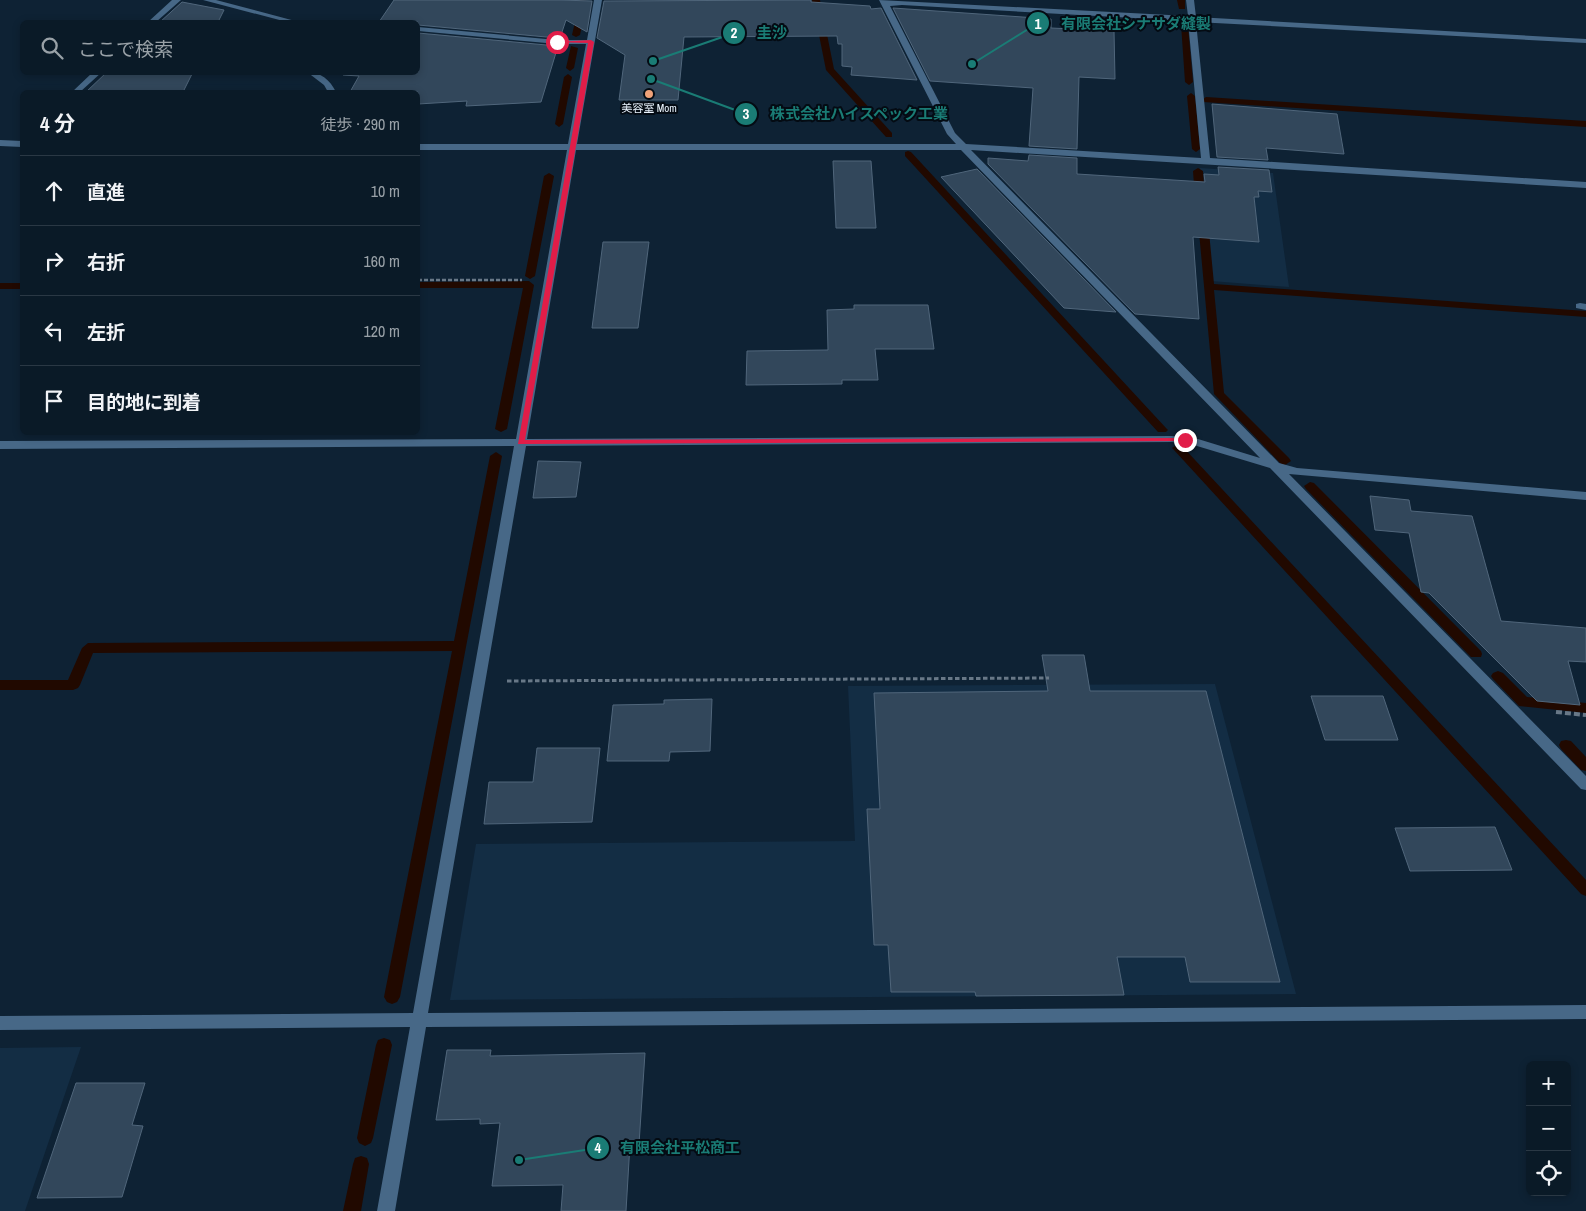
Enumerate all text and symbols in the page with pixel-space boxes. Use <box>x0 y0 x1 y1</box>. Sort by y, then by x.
callout: 有限会社シナサダ縫製 <box>1026 8 1221 38</box>
text: 1 <box>1035 13 1042 34</box>
text: 有限会社シナサダ縫製 <box>1061 13 1211 34</box>
callout: 圭沙 <box>722 18 797 48</box>
search box <box>20 20 420 75</box>
text: 2 <box>731 22 738 43</box>
text: 圭沙 <box>757 22 787 43</box>
route start <box>546 31 569 54</box>
icon: search <box>38 34 66 62</box>
text: ここで検索 <box>78 36 173 62</box>
marker: 美容室 Mom <box>643 88 655 100</box>
callout: 株式会社ハイスペック工業 <box>734 99 959 129</box>
place label: 美容室 Mom <box>621 101 677 115</box>
text: 3 <box>743 103 750 124</box>
text: 株式会社ハイスペック工業 <box>770 103 948 124</box>
text: 4 分 <box>40 109 75 138</box>
text: 徒歩 · 290 m <box>321 113 400 135</box>
icon: ahead <box>40 177 68 205</box>
text: 直進 <box>87 179 125 205</box>
text: 10 m <box>371 180 400 202</box>
icon: right <box>40 247 68 275</box>
text: 右折 <box>87 249 125 275</box>
text: 160 m <box>364 250 400 272</box>
icon: left <box>40 317 68 345</box>
text: 左折 <box>87 319 125 345</box>
text: 120 m <box>364 320 400 342</box>
icon: arrive <box>40 387 68 415</box>
text: 目的地に到着 <box>87 389 201 415</box>
route end <box>1174 429 1197 452</box>
map controls <box>1526 1061 1571 1196</box>
button: + <box>1526 1061 1571 1106</box>
button: − <box>1526 1106 1571 1151</box>
callout: 有限会社平松商工 <box>585 1133 750 1163</box>
text: 4 <box>595 1137 602 1158</box>
text: 有限会社平松商工 <box>620 1137 740 1158</box>
button: locate <box>1526 1151 1571 1196</box>

